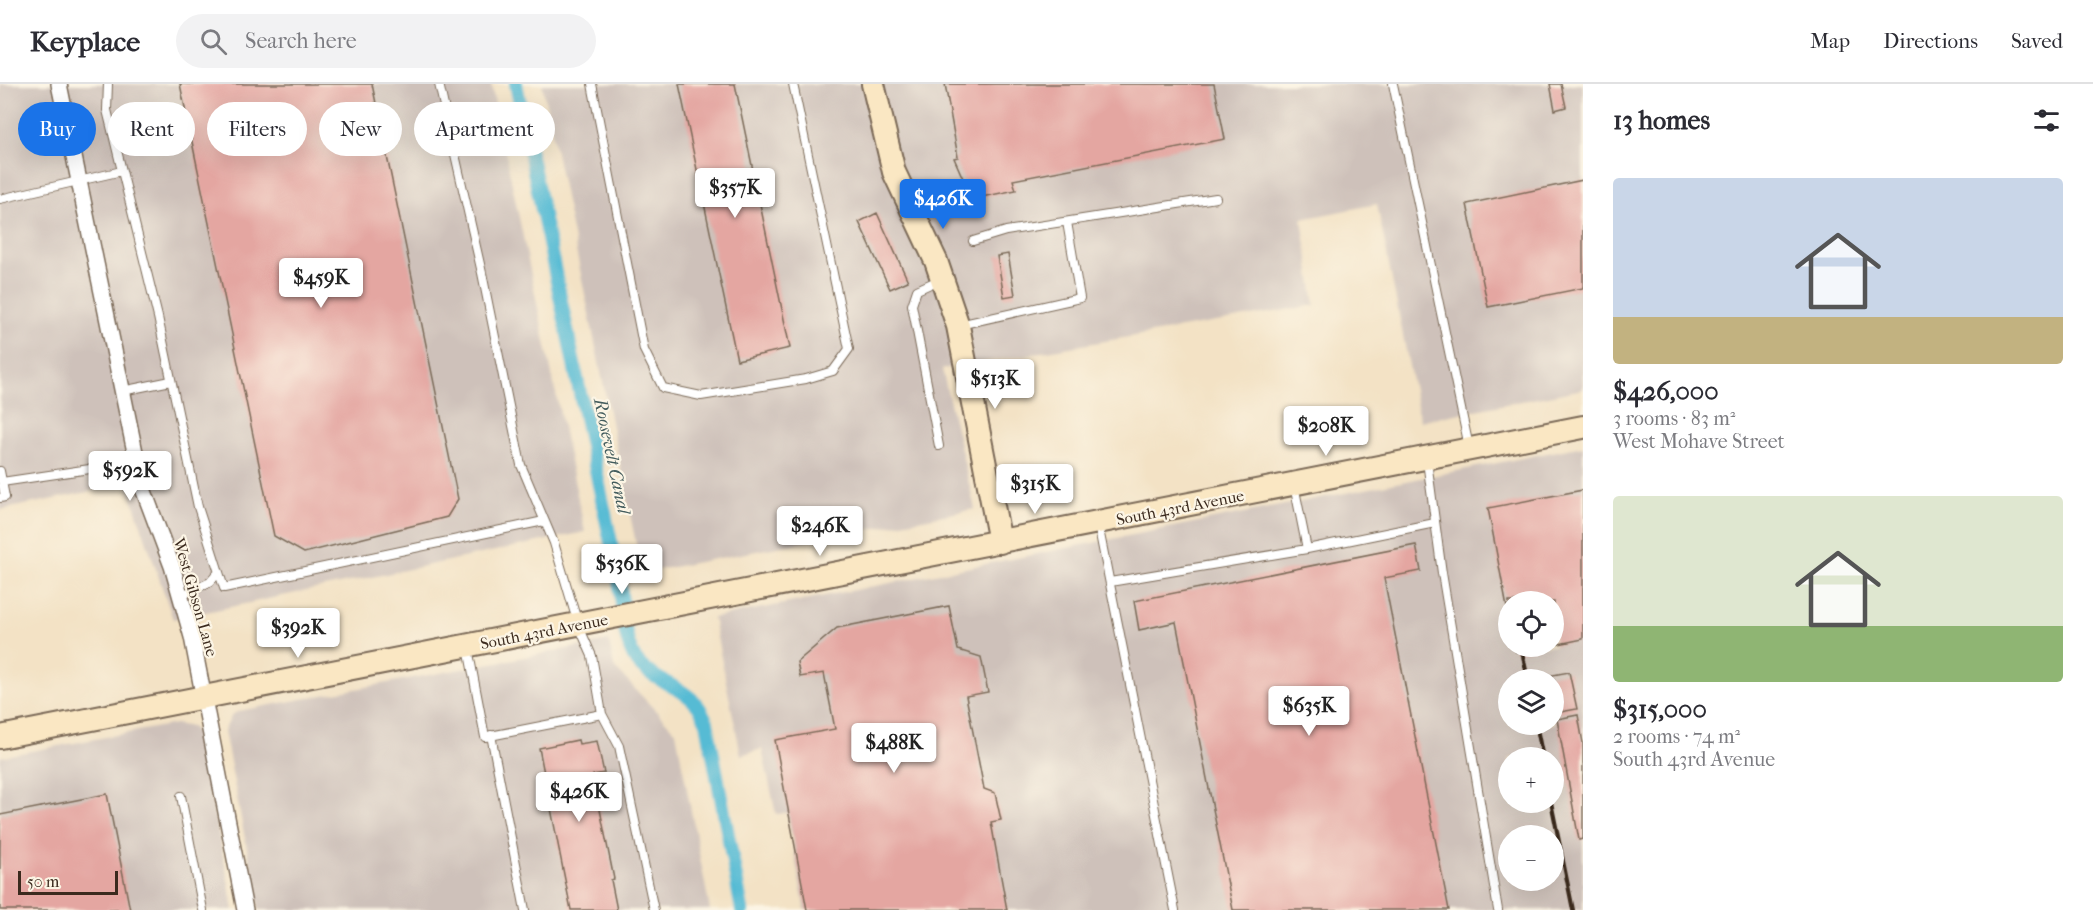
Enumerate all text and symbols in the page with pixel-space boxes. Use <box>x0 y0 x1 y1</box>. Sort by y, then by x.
search box <box>176 14 596 68</box>
text: Keyplace <box>30 25 140 58</box>
icon: search <box>197 25 230 58</box>
text: Search here <box>245 28 357 54</box>
text: Map <box>1810 29 1850 53</box>
text: Directions <box>1883 29 1978 53</box>
text: Saved <box>2011 29 2063 53</box>
chip: Buy <box>18 102 96 156</box>
chip: Rent <box>108 102 195 156</box>
chip: Filters <box>207 102 307 156</box>
chip: New <box>319 102 402 156</box>
chip: Apartment <box>414 102 555 156</box>
icon: filters <box>2030 104 2063 137</box>
text: 13 homes <box>1613 105 1710 136</box>
pin: $357K <box>693 168 777 219</box>
text: $357K <box>709 176 761 199</box>
pin: $426K <box>901 179 985 230</box>
text: $426K <box>914 187 972 210</box>
icon: home <box>1784 217 1892 325</box>
pin: $459K <box>279 258 363 309</box>
text: $459K <box>293 266 349 289</box>
pin: $513K <box>953 359 1037 410</box>
text: $513K <box>970 367 1020 390</box>
text: $426,000 <box>1613 376 1719 407</box>
water label: Roosevelt Canal <box>589 396 635 518</box>
pin: $208K <box>1284 406 1368 457</box>
text: 3 rooms · 83 m² <box>1613 407 1736 430</box>
text: $208K <box>1298 414 1354 437</box>
text: West Mohave Street <box>1613 430 1785 453</box>
pin: $592K <box>88 451 172 502</box>
text: $592K <box>103 459 157 482</box>
pin: $315K <box>993 464 1077 515</box>
text: $315K <box>1010 472 1060 495</box>
street label: South 43rd Avenue <box>1115 486 1246 529</box>
pin: $246K <box>778 506 862 557</box>
text: $246K <box>791 514 849 537</box>
street label: West Gibson Lane <box>169 535 222 659</box>
icon: home <box>1784 535 1892 643</box>
pin: $536K <box>580 544 664 595</box>
text: $536K <box>595 552 649 575</box>
map controls <box>1498 591 1564 891</box>
button: locate <box>1498 591 1564 657</box>
pin: $392K <box>256 608 340 659</box>
street label: South 43rd Avenue <box>479 610 610 653</box>
text: $392K <box>271 616 325 639</box>
button: layers <box>1498 669 1564 735</box>
pin: $635K <box>1267 686 1351 737</box>
text: $635K <box>1282 694 1336 717</box>
text: $315,000 <box>1613 694 1707 725</box>
pin: $488K <box>852 723 936 774</box>
text: 2 rooms · 74 m² <box>1613 725 1740 748</box>
text: $488K <box>865 731 923 754</box>
button: + <box>1498 747 1564 813</box>
text: South 43rd Avenue <box>1613 748 1775 771</box>
pin: $426K <box>537 772 621 823</box>
text: $426K <box>550 780 608 803</box>
button: − <box>1498 825 1564 891</box>
scale bar <box>18 868 118 896</box>
text: 50 m <box>27 872 59 891</box>

